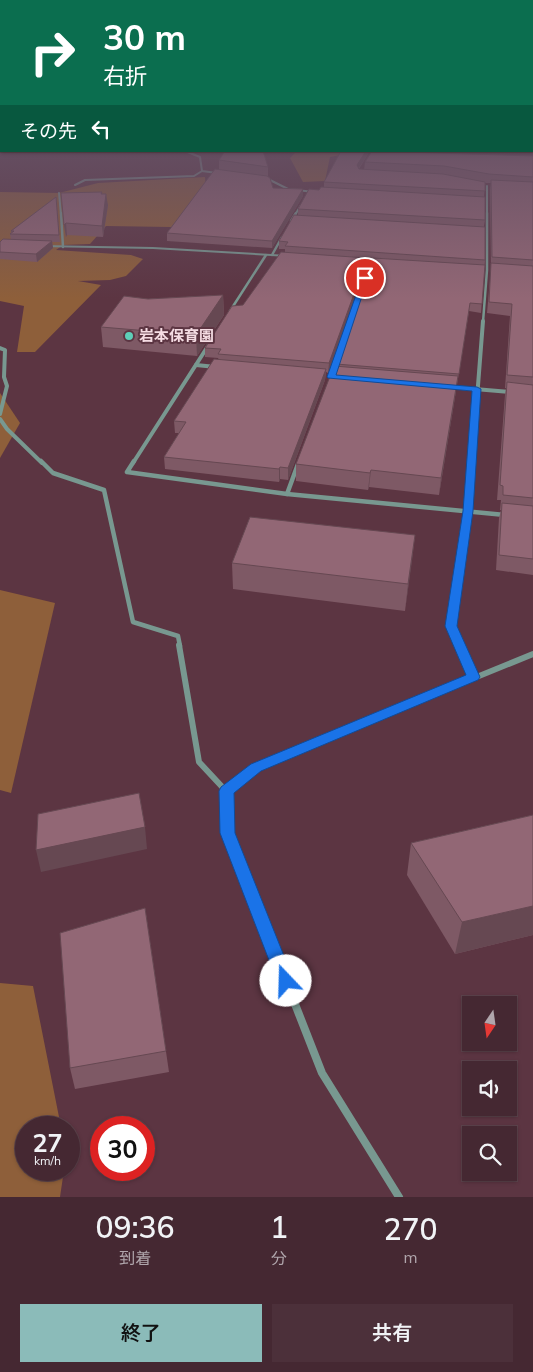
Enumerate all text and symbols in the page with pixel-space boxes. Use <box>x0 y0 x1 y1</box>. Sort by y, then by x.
text: 30 m <box>103 15 186 59</box>
icon: right <box>20 20 85 85</box>
text: 右折 <box>103 62 147 90</box>
icon: left <box>87 115 115 143</box>
text: その先 <box>20 119 77 143</box>
pin <box>344 257 386 299</box>
icon: arrive <box>351 264 379 292</box>
place label: 岩本保育園 <box>139 326 214 345</box>
marker: 岩本保育園 <box>123 330 135 342</box>
position arrow <box>259 954 311 1006</box>
north arrow <box>462 996 518 1051</box>
map controls <box>462 996 517 1181</box>
button: sound <box>462 1061 517 1116</box>
speed limit sign: 30 <box>90 1116 155 1181</box>
button: search <box>462 1126 517 1181</box>
text: 27 <box>32 1127 63 1158</box>
text: km/h <box>34 1153 61 1168</box>
text: 09:36 <box>95 1208 175 1246</box>
text: 1 <box>270 1208 288 1246</box>
text: 270 <box>384 1210 438 1248</box>
text: m <box>404 1247 418 1267</box>
text: 到着 <box>119 1248 151 1268</box>
text: 分 <box>271 1248 287 1268</box>
button: 終了 <box>20 1304 262 1362</box>
button: 共有 <box>272 1304 513 1362</box>

